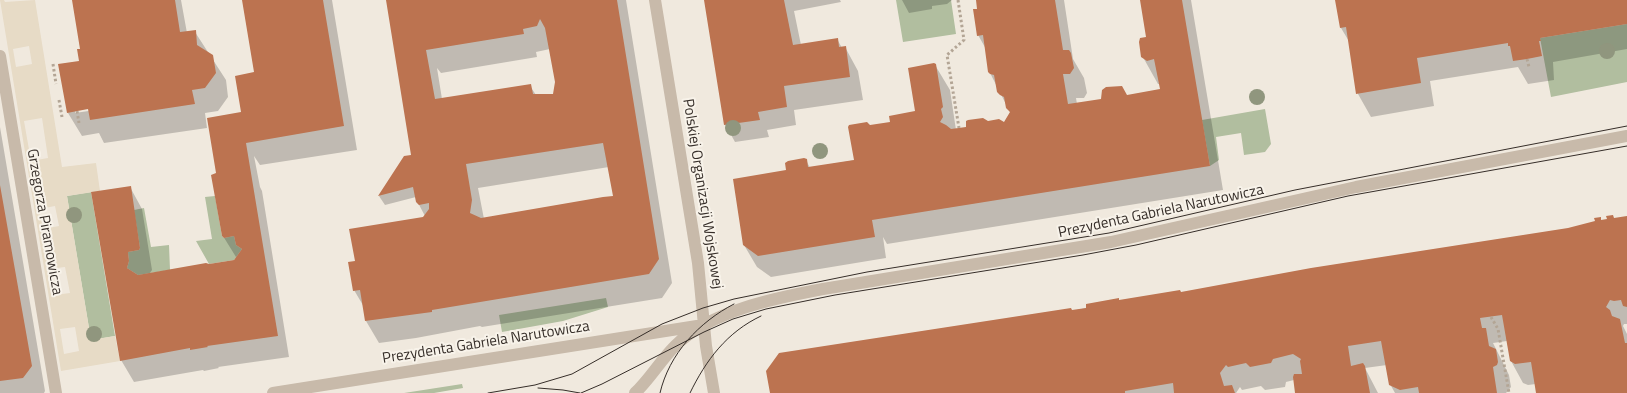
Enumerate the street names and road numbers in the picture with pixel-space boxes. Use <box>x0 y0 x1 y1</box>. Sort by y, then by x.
street label: Polskiej Organizacji Wojskowej <box>678 98 726 290</box>
street label: Grzegorza Piramowicza <box>22 148 66 296</box>
street label: Prezydenta Gabriela Narutowicza <box>1057 181 1265 243</box>
street label: Prezydenta Gabriela Narutowicza <box>381 318 591 368</box>

